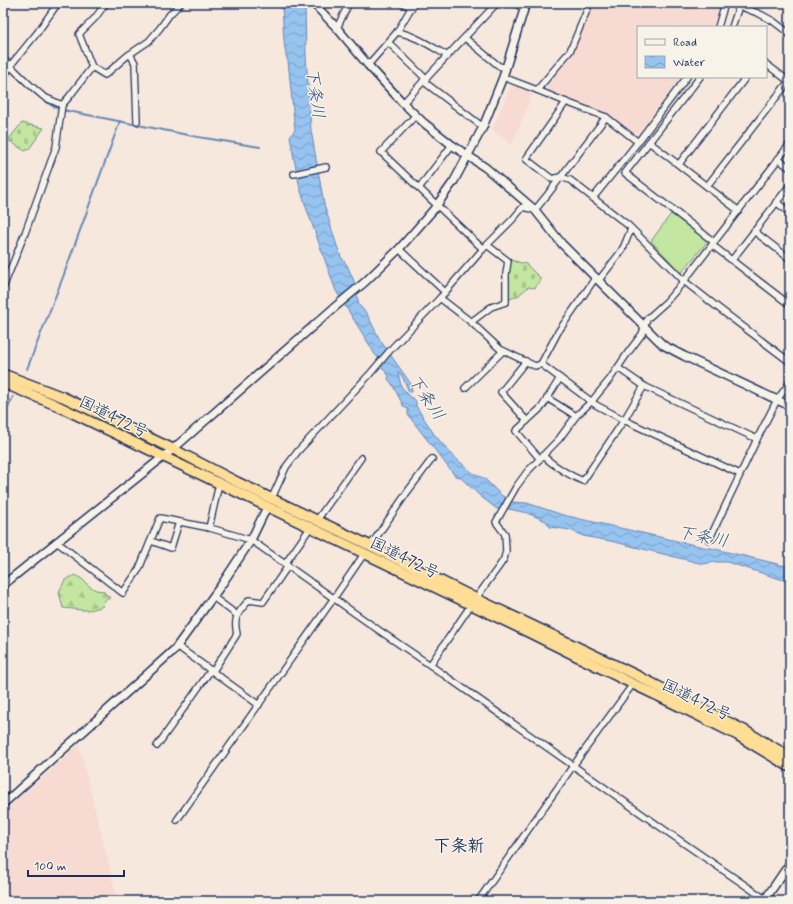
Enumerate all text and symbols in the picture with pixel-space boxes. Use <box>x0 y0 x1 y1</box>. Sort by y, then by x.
legend <box>637 26 767 78</box>
text: Road <box>673 35 697 51</box>
text: Water <box>673 55 705 71</box>
water label: 下条川 <box>301 66 329 120</box>
water label: 下条川 <box>403 370 450 425</box>
street label: 国道472号 <box>75 391 152 443</box>
water label: 下条川 <box>676 521 730 553</box>
street label: 国道472号 <box>366 532 443 584</box>
street label: 国道472号 <box>658 674 735 726</box>
district label: 下条新 <box>434 835 485 857</box>
scale bar <box>28 852 124 878</box>
text: 100 m <box>34 859 66 875</box>

